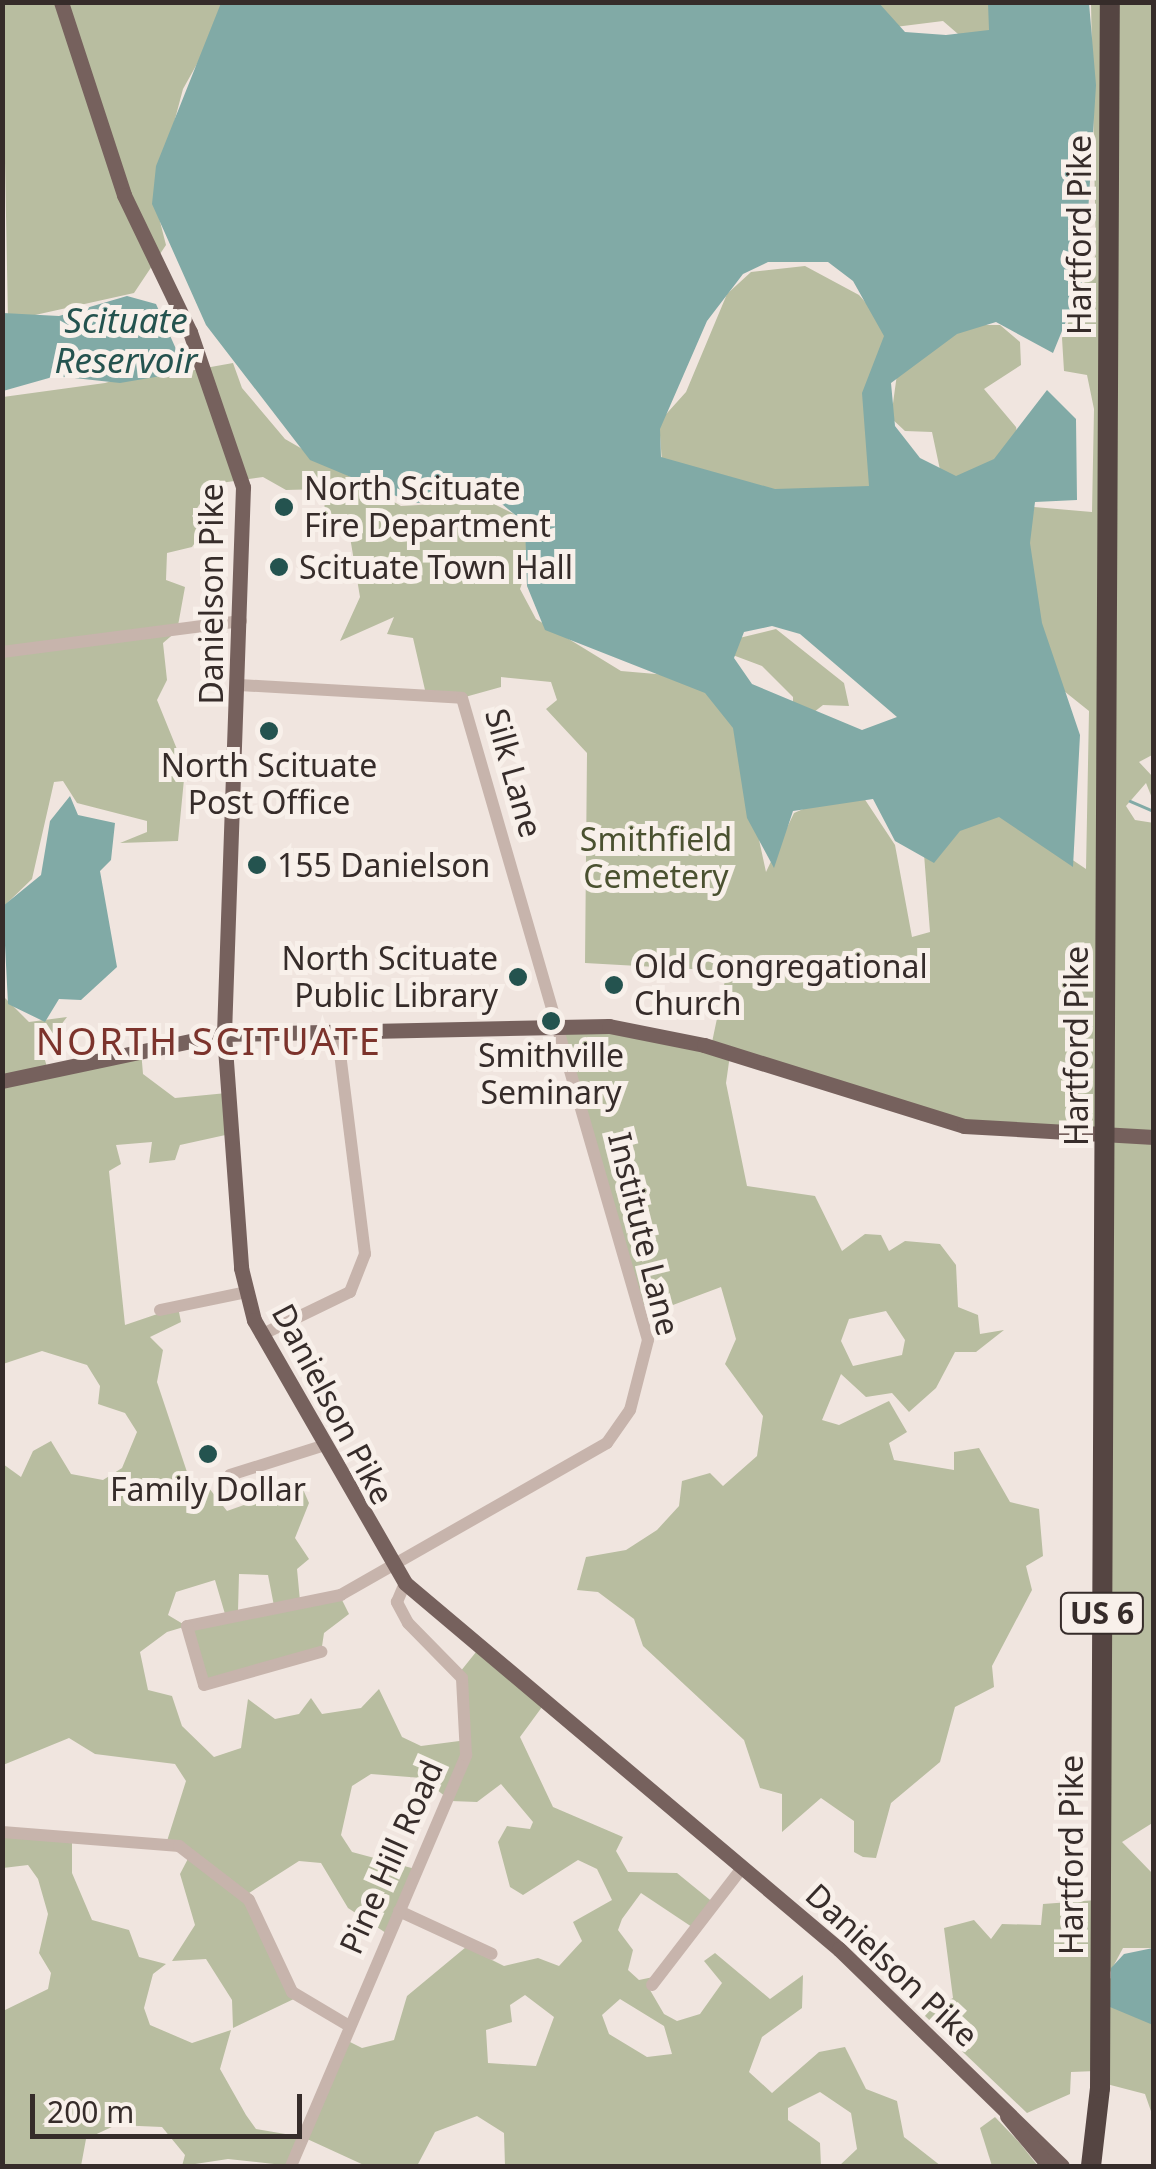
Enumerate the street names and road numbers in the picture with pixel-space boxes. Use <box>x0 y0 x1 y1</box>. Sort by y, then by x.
street label: Hartford Pike <box>1060 135 1098 335</box>
street label: Danielson Pike <box>192 483 230 705</box>
street label: Silk Lane <box>477 704 551 842</box>
street label: Hartford Pike <box>1057 946 1095 1146</box>
street label: Institute Lane <box>600 1129 688 1339</box>
street label: Danielson Pike <box>264 1297 402 1511</box>
road number: US 6 <box>1060 1588 1144 1638</box>
street label: Pine Hill Road <box>331 1754 451 1960</box>
street label: Hartford Pike <box>1052 1755 1090 1955</box>
street label: Danielson Pike <box>798 1876 986 2054</box>

